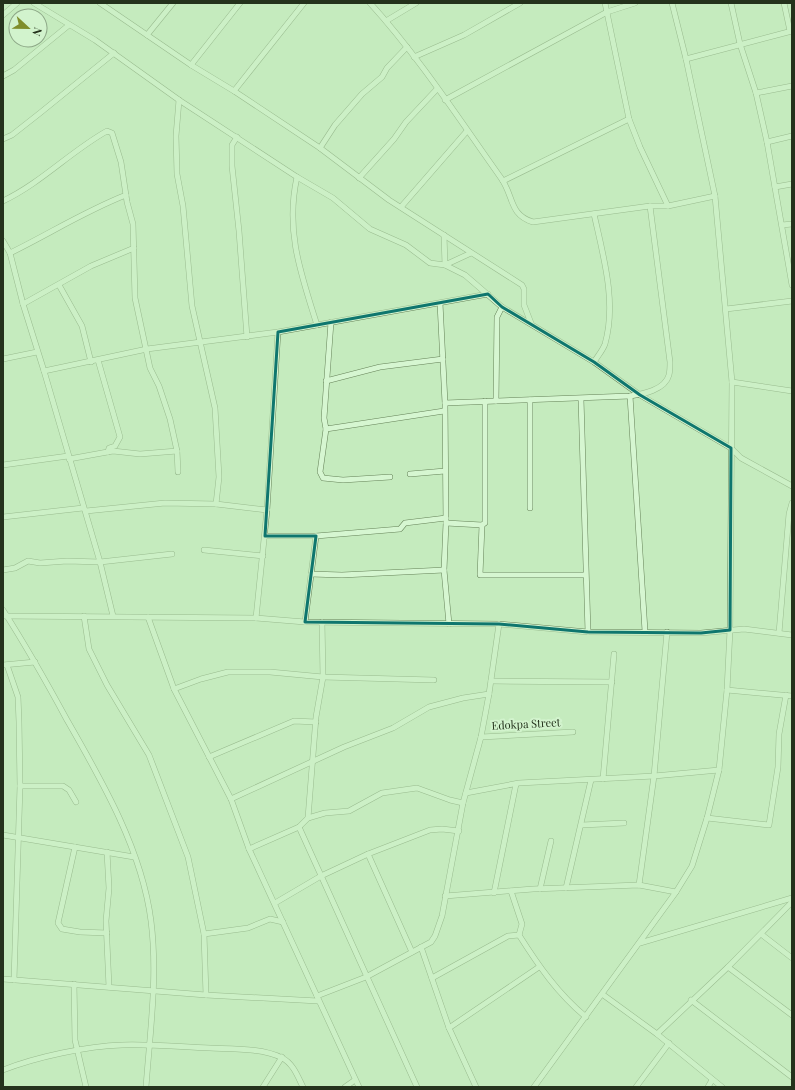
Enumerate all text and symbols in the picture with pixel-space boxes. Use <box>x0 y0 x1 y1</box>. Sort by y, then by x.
north arrow <box>8 8 48 48</box>
text: N <box>29 25 46 38</box>
street label: Edokpa Street <box>491 714 561 733</box>

